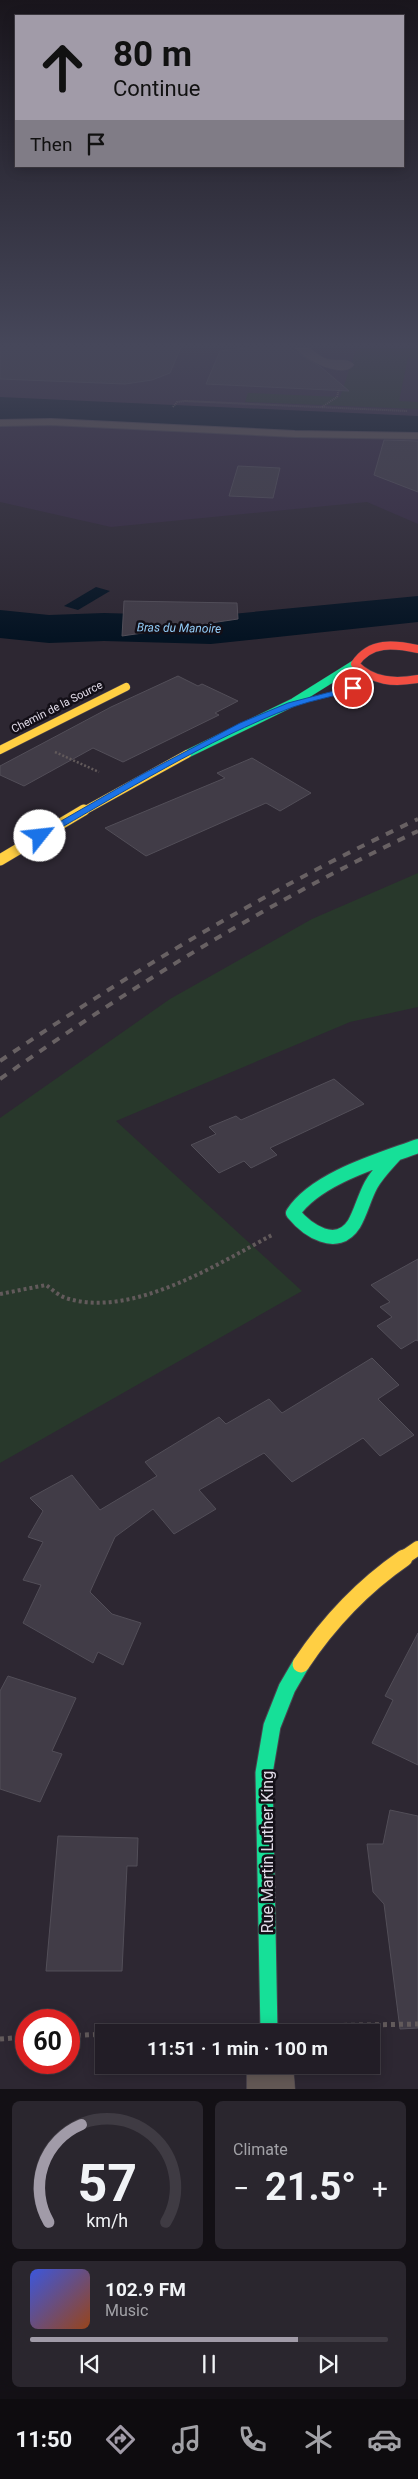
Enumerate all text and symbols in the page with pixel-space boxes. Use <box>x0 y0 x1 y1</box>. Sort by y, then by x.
text: 80 m <box>113 34 192 75</box>
icon: ahead <box>30 35 95 100</box>
text: Continue <box>113 76 201 101</box>
icon: arrive <box>82 130 110 158</box>
text: Then <box>30 133 72 156</box>
water label: Bras du Manoire <box>137 620 221 636</box>
pin <box>332 667 374 709</box>
icon: arrive <box>339 674 367 702</box>
street label: Chemin de la Source <box>9 678 105 736</box>
position arrow <box>13 809 65 861</box>
street label: Rue Martin Luther King <box>258 1771 277 1933</box>
speed limit sign: 60 <box>15 2009 80 2074</box>
text: 11:51 · 1 min · 100 m <box>147 2037 328 2060</box>
text: Climate <box>233 2140 288 2159</box>
text: 57 <box>78 2153 137 2214</box>
text: 21.5° <box>265 2165 356 2209</box>
text: − <box>233 2172 249 2205</box>
text: + <box>372 2172 388 2205</box>
text: km/h <box>87 2210 128 2231</box>
text: 102.9 FM <box>105 2278 186 2301</box>
text: Music <box>105 2301 148 2320</box>
icon: previous <box>76 2350 104 2378</box>
icon: pause <box>195 2350 223 2378</box>
icon: next <box>314 2350 342 2378</box>
icon: directions <box>103 2422 138 2457</box>
icon: music <box>169 2422 204 2457</box>
icon: phone <box>235 2422 270 2457</box>
icon: climate <box>301 2422 336 2457</box>
icon: car <box>367 2422 402 2457</box>
text: 11:50 <box>16 2427 72 2452</box>

